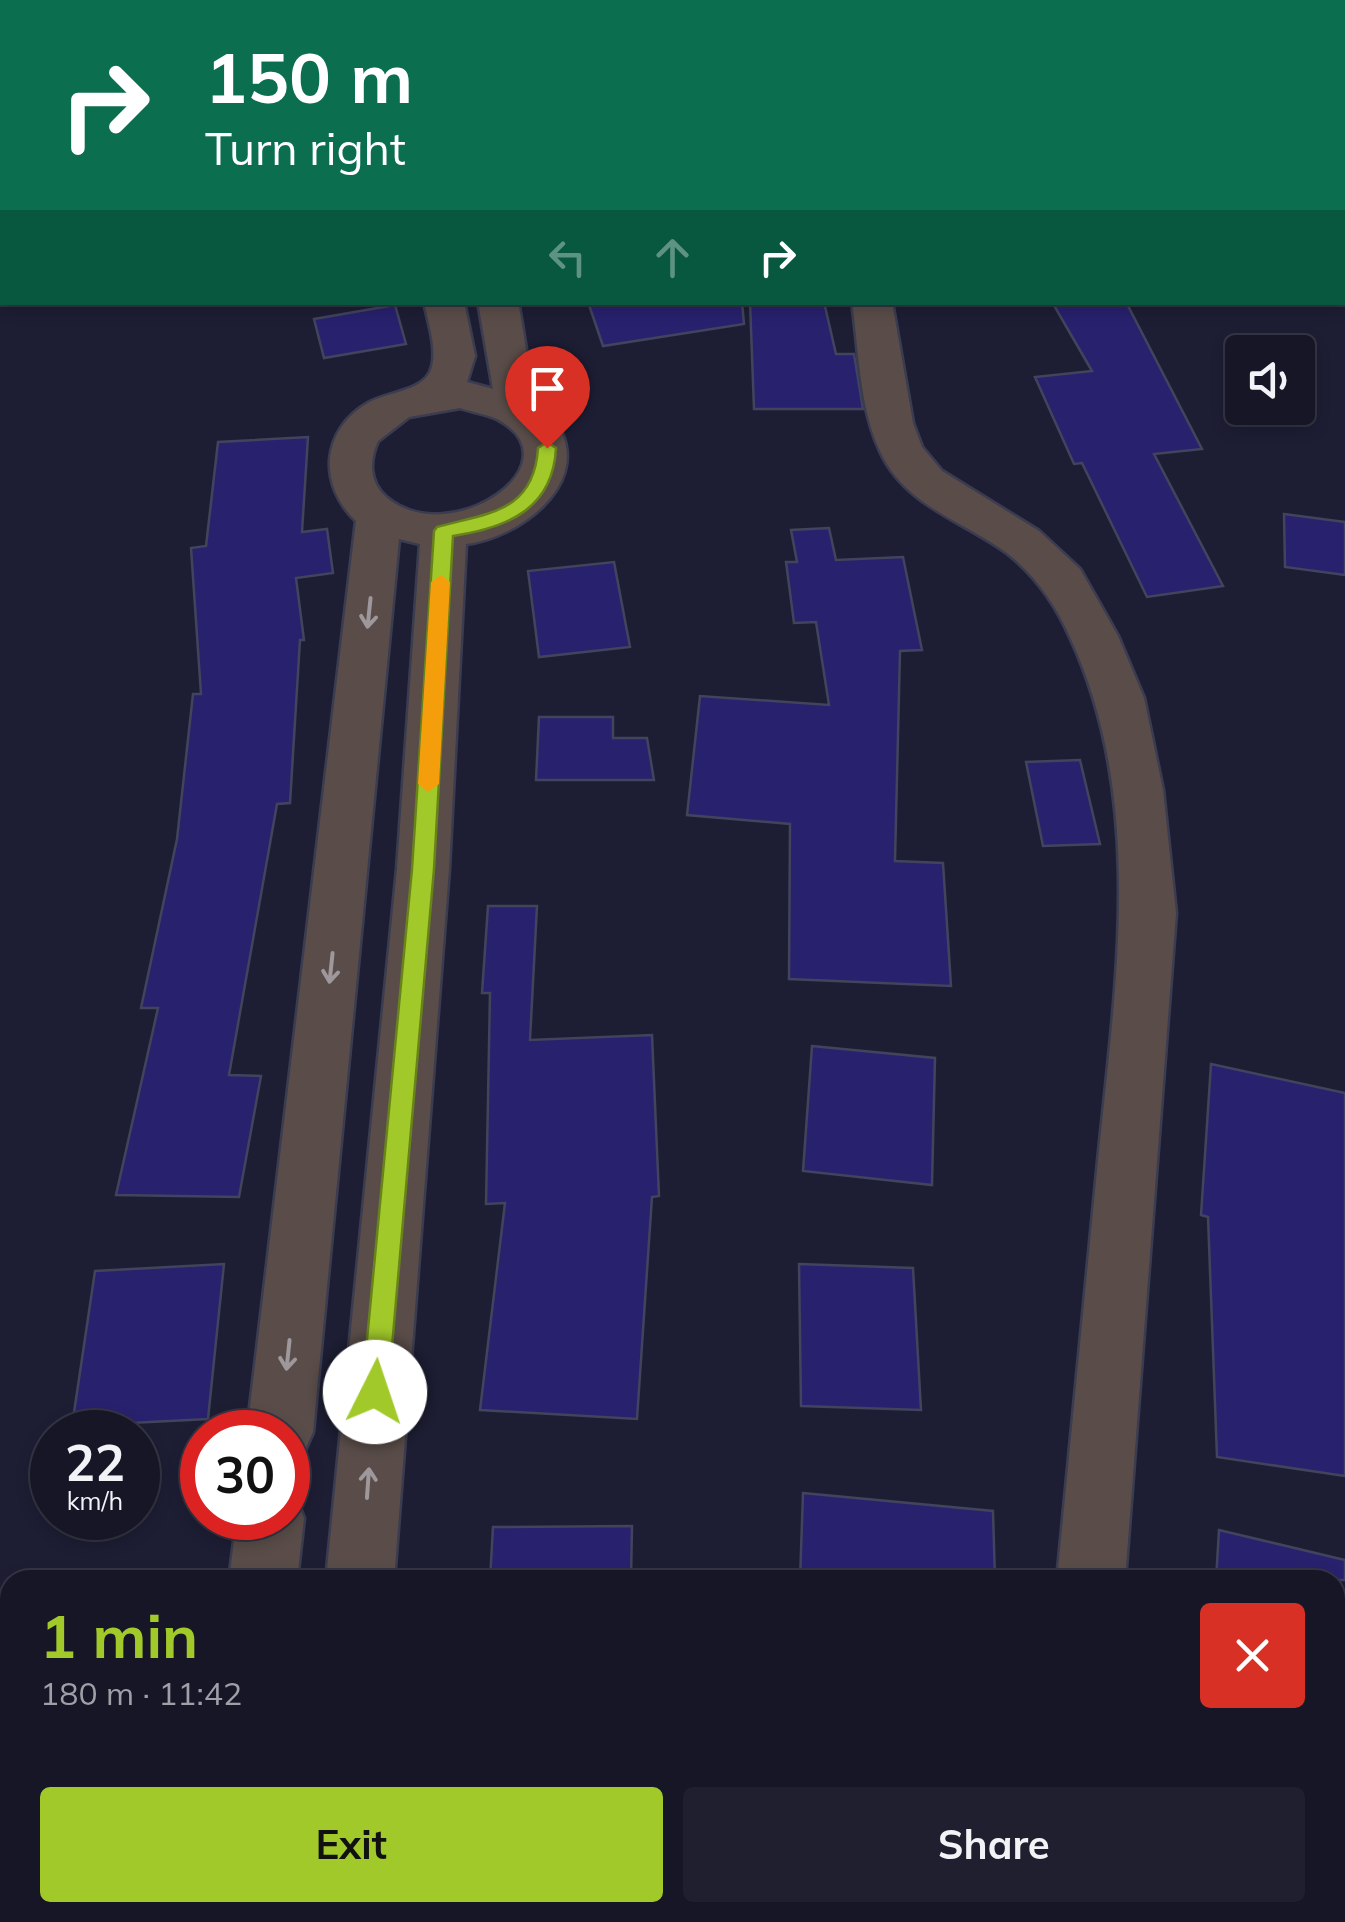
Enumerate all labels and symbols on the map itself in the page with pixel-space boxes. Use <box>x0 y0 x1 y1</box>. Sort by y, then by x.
pin <box>505 346 590 449</box>
one-way arrow <box>359 597 378 629</box>
one-way arrow <box>322 952 341 984</box>
one-way arrow <box>278 1339 297 1371</box>
position arrow <box>323 1340 427 1444</box>
speed limit sign: 30 <box>180 1410 310 1540</box>
one-way arrow <box>359 1467 378 1499</box>

